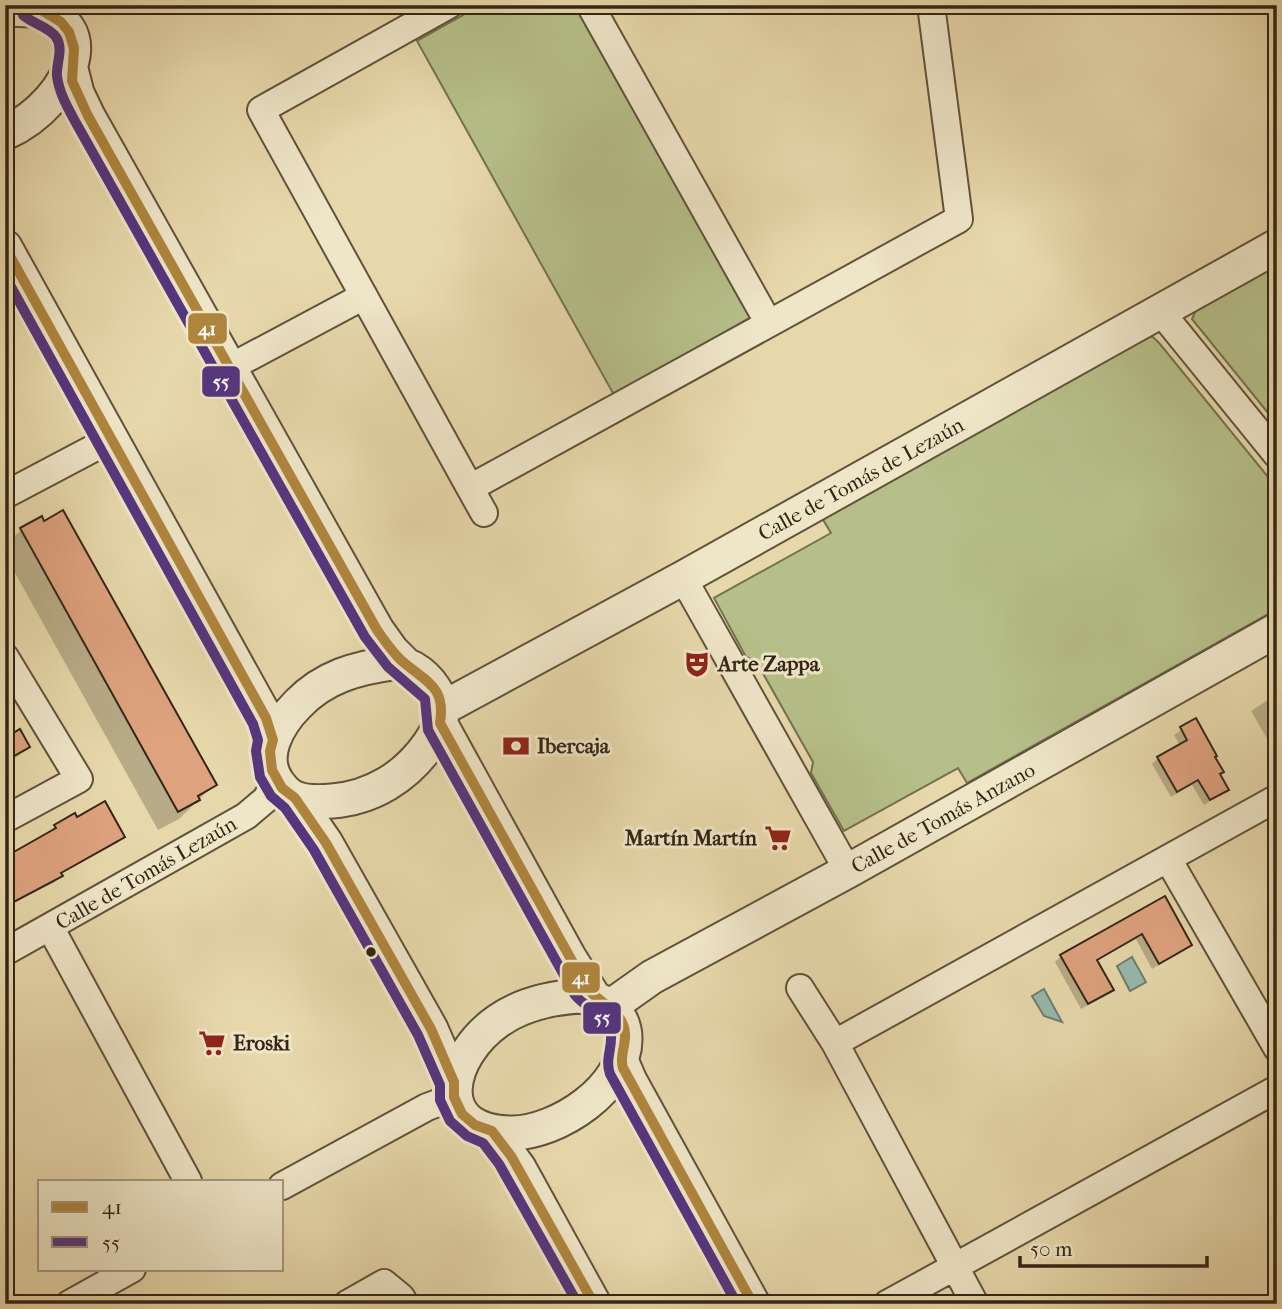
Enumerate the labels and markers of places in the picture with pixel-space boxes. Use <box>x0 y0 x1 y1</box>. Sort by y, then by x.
theatre icon: Arte Zappa <box>682 649 712 679</box>
place label: Arte Zappa <box>716 652 821 676</box>
bank icon: Ibercaja <box>501 731 531 761</box>
place label: Ibercaja <box>537 734 611 758</box>
supermarket icon: Martín Martín <box>763 823 793 853</box>
place label: Martín Martín <box>624 826 758 850</box>
unlabelled marker <box>364 945 378 959</box>
supermarket icon: Eroski <box>197 1028 227 1058</box>
place label: Eroski <box>233 1031 291 1055</box>

